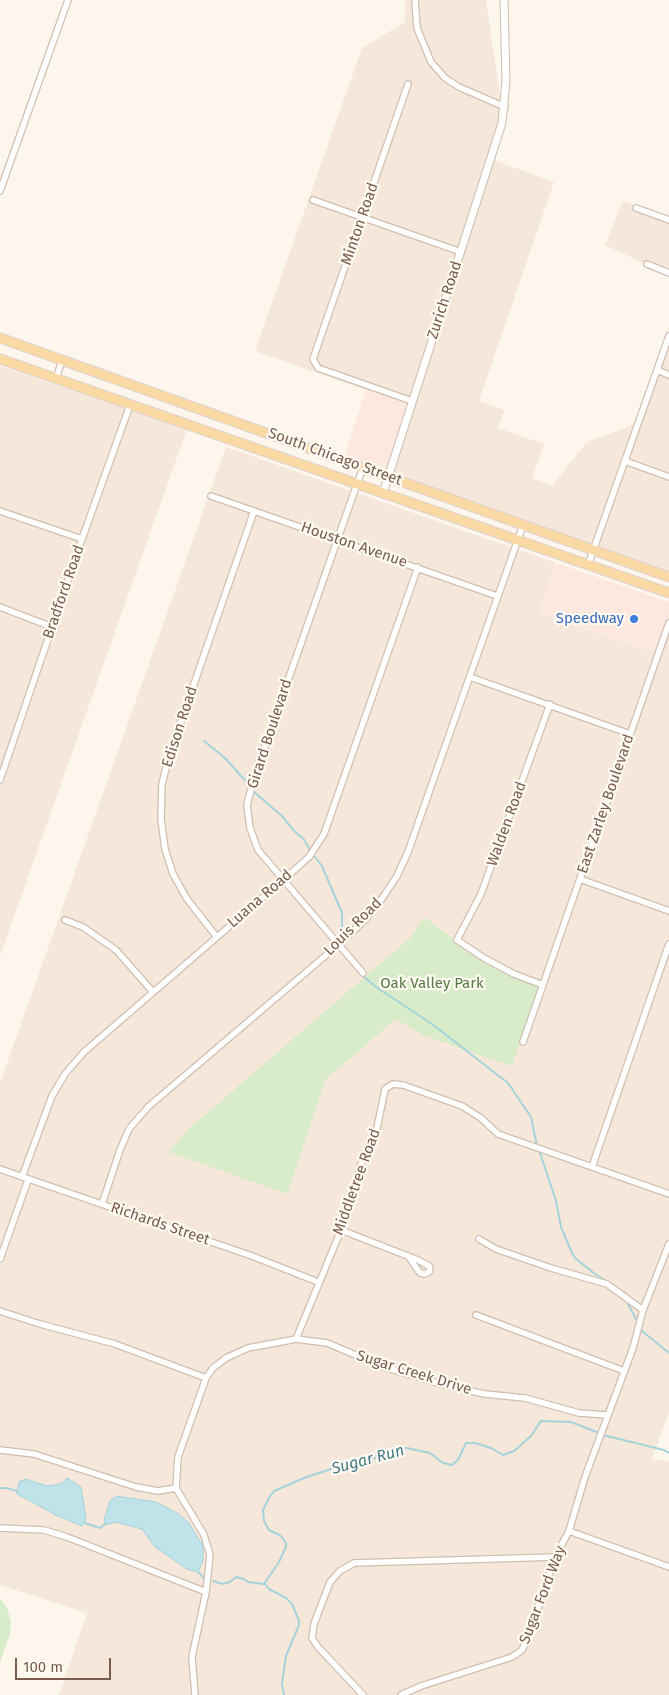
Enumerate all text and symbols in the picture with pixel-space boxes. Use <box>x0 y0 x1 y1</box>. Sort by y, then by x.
street label: Minton Road <box>337 180 383 268</box>
street label: Zurich Road <box>424 259 466 341</box>
street label: South Chicago Street <box>266 424 404 490</box>
street label: Houston Avenue <box>299 518 409 572</box>
street label: Bradford Road <box>40 543 88 641</box>
place label: Speedway <box>556 610 624 628</box>
marker: Speedway <box>628 613 640 625</box>
street label: Girard Boulevard <box>244 677 296 791</box>
street label: Edison Road <box>158 684 202 770</box>
street label: East Zarley Boulevard <box>574 732 638 876</box>
street label: Walden Road <box>483 779 531 869</box>
street label: Luana Road <box>224 866 296 932</box>
street label: Louis Road <box>320 894 386 960</box>
park label: Oak Valley Park <box>380 975 484 993</box>
street label: Middletree Road <box>329 1126 385 1238</box>
street label: Richards Street <box>108 1199 212 1249</box>
street label: Sugar Creek Drive <box>354 1347 474 1399</box>
water label: Sugar Run <box>330 1441 406 1479</box>
street label: Sugar Ford Way <box>516 1543 570 1647</box>
scale bar <box>18 1648 114 1680</box>
text: 100 m <box>23 1658 63 1676</box>

